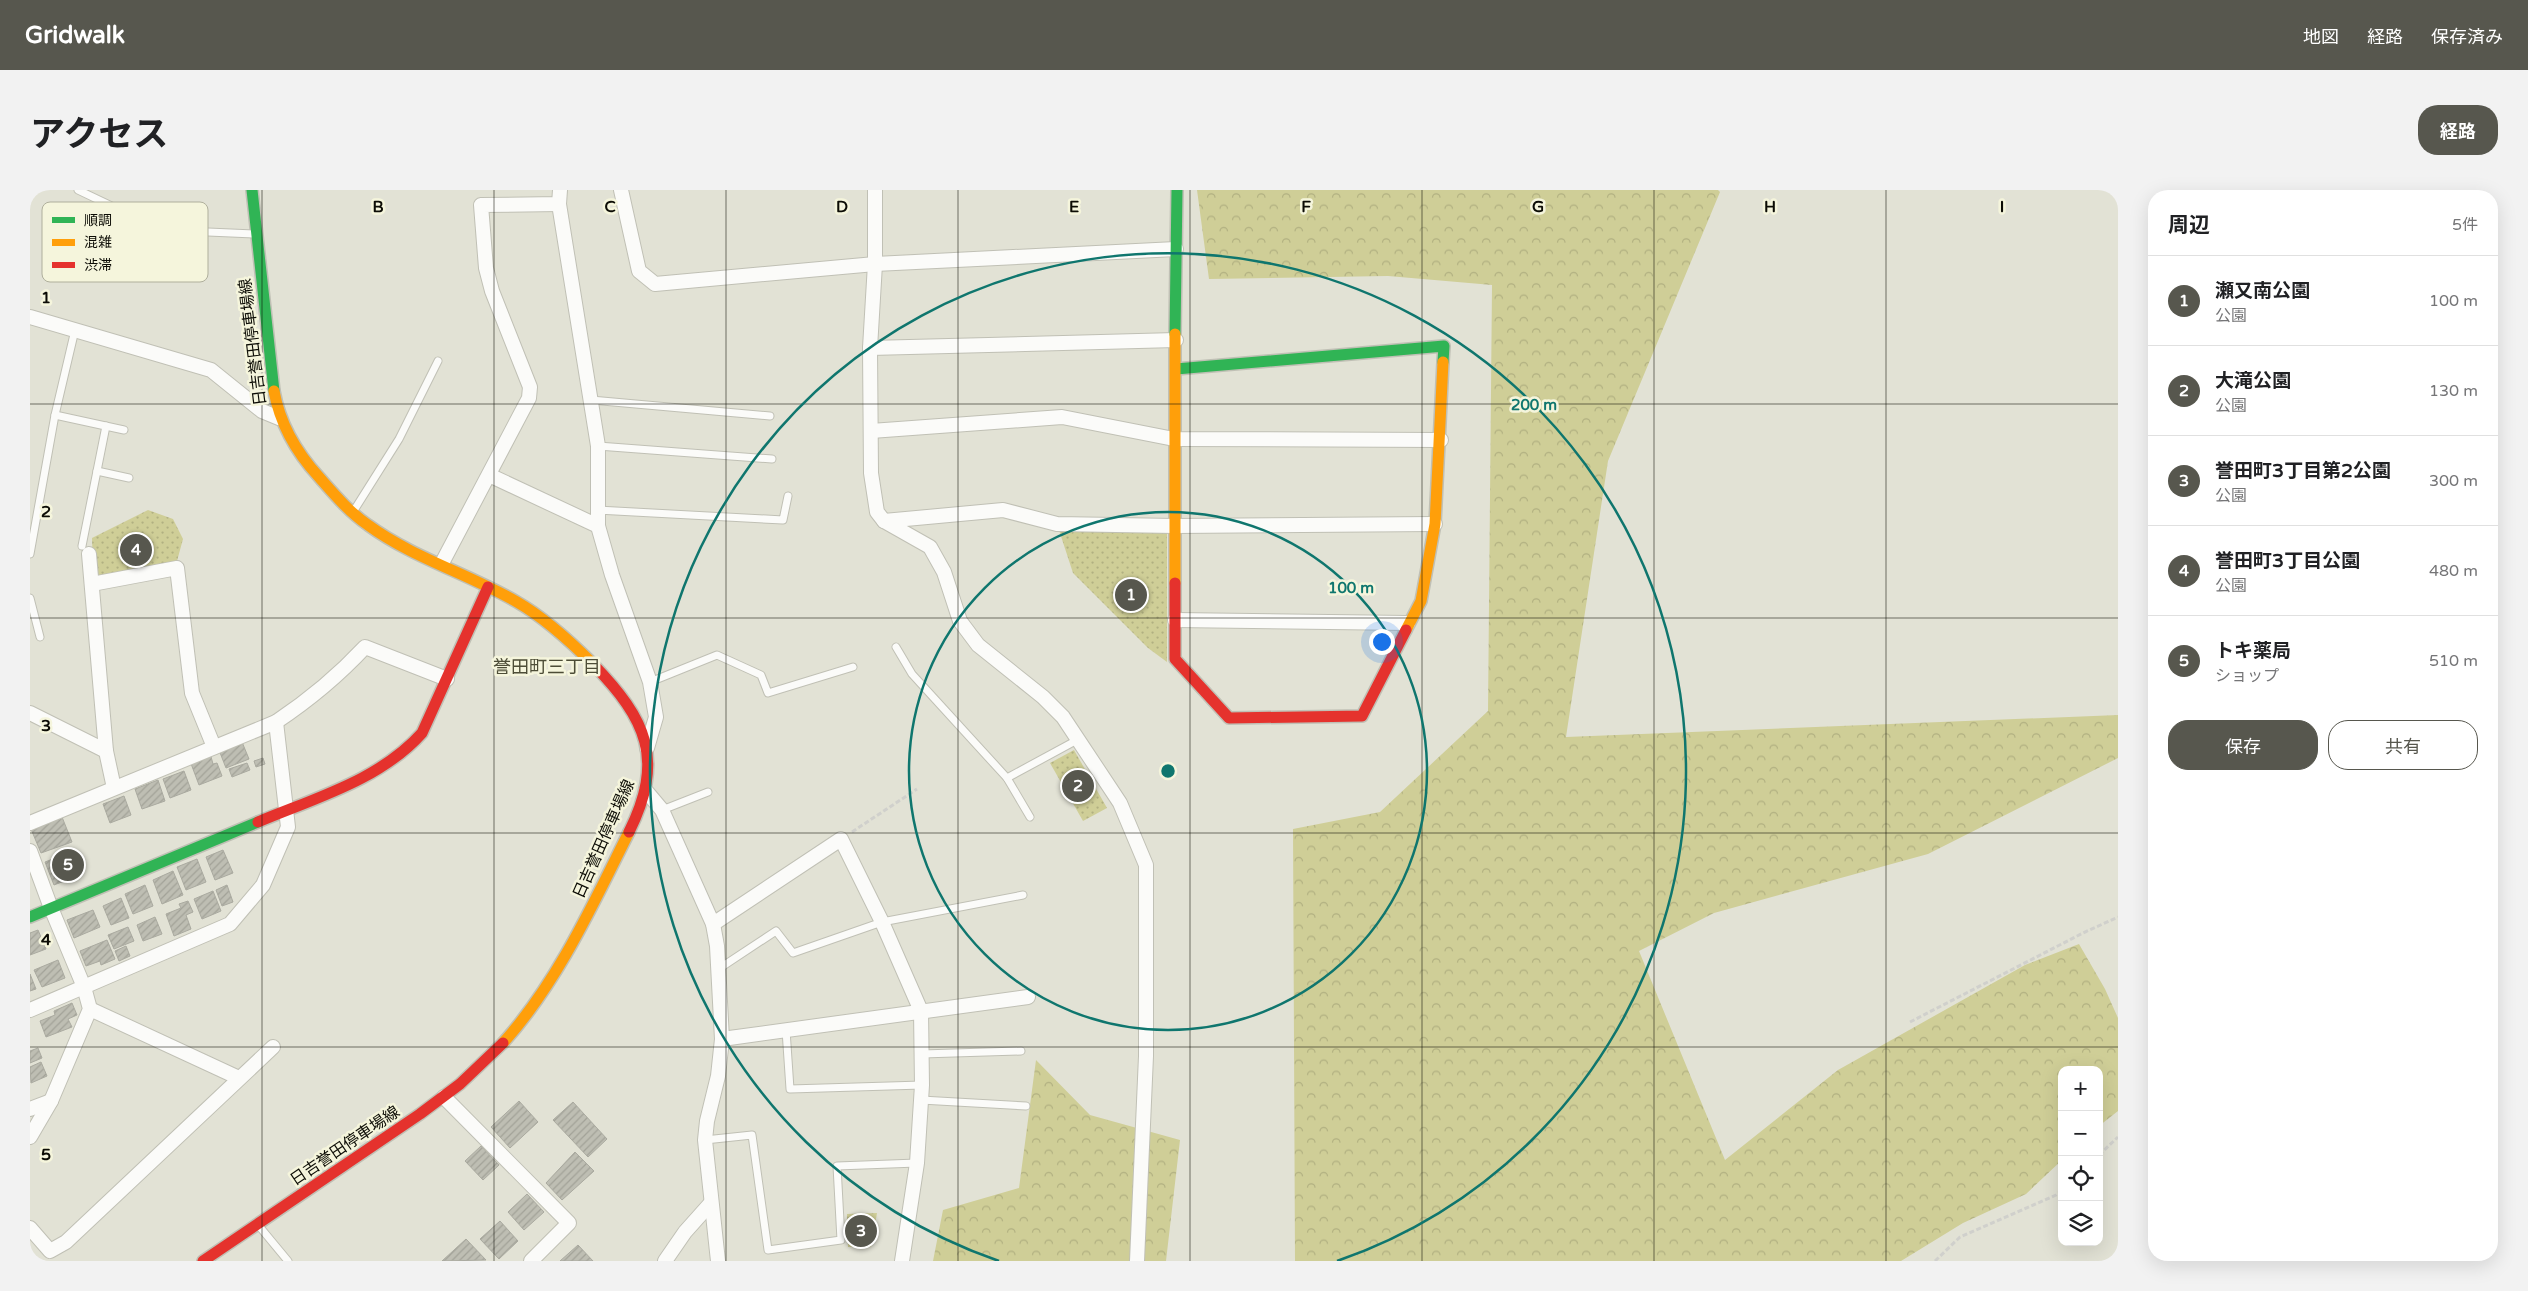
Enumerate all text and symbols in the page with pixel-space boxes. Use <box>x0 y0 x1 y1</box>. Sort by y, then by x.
text: Gridwalk <box>25 21 125 50</box>
text: 地図 <box>2303 26 2339 48</box>
text: 経路 <box>2367 26 2403 48</box>
text: 保存済み <box>2431 26 2503 48</box>
button: 経路 <box>2418 105 2498 155</box>
text: アクセス <box>30 114 168 156</box>
text: B <box>372 197 384 217</box>
text: C <box>604 197 616 217</box>
text: D <box>836 197 848 217</box>
text: E <box>1069 197 1079 217</box>
text: F <box>1301 197 1311 217</box>
text: G <box>1532 197 1544 217</box>
text: H <box>1764 197 1776 217</box>
text: I <box>2000 197 2004 217</box>
legend <box>42 202 208 282</box>
text: 順調 <box>84 212 112 229</box>
text: 周辺 <box>2168 213 2210 238</box>
text: 5件 <box>2452 215 2478 235</box>
text: 混雑 <box>84 234 112 251</box>
text: 渋滞 <box>84 257 112 274</box>
street label: 日吉誉田停車場線 <box>235 277 271 407</box>
text: 瀬又南公園 <box>2215 280 2310 302</box>
text: 1 <box>41 288 51 308</box>
text: 1 <box>2179 291 2189 311</box>
text: 100 m <box>2429 291 2478 311</box>
text: 公園 <box>2215 306 2247 326</box>
text: 大滝公園 <box>2215 370 2291 392</box>
text: 2 <box>2179 381 2189 401</box>
text: 130 m <box>2429 381 2478 401</box>
text: 200 m <box>1511 396 1557 414</box>
text: 公園 <box>2215 396 2247 416</box>
text: 誉田町3丁目第2公園 <box>2215 460 2391 482</box>
text: 3 <box>2179 471 2189 491</box>
text: 300 m <box>2429 471 2478 491</box>
text: 公園 <box>2215 486 2247 506</box>
text: 2 <box>41 502 51 522</box>
pin: 4 <box>120 531 152 569</box>
text: 誉田町3丁目公園 <box>2215 550 2360 572</box>
text: 4 <box>2179 561 2189 581</box>
text: 480 m <box>2429 561 2478 581</box>
pin: 1 <box>1115 576 1147 614</box>
text: 公園 <box>2215 576 2247 596</box>
text: 100 m <box>1328 579 1374 597</box>
your location <box>1369 629 1395 655</box>
text: トキ薬局 <box>2215 640 2291 662</box>
text: 5 <box>2179 651 2189 671</box>
text: 510 m <box>2429 651 2478 671</box>
district label: 誉田町三丁目 <box>493 656 601 678</box>
text: ショップ <box>2215 666 2279 686</box>
text: 3 <box>41 716 51 736</box>
button: 保存 <box>2168 720 2318 770</box>
button: 共有 <box>2328 720 2478 770</box>
centre of rings <box>1159 762 1177 780</box>
pin: 2 <box>1062 767 1094 805</box>
street label: 日吉誉田停車場線 <box>569 776 639 902</box>
pin: 5 <box>52 846 84 884</box>
text: 4 <box>41 930 51 950</box>
map controls <box>2058 1066 2103 1246</box>
button: + <box>2058 1066 2103 1111</box>
street label: 日吉誉田停車場線 <box>286 1102 404 1190</box>
button: − <box>2058 1111 2103 1156</box>
text: 5 <box>41 1145 51 1165</box>
button: locate <box>2058 1156 2103 1201</box>
button: layers <box>2058 1201 2103 1246</box>
pin: 3 <box>845 1212 877 1250</box>

